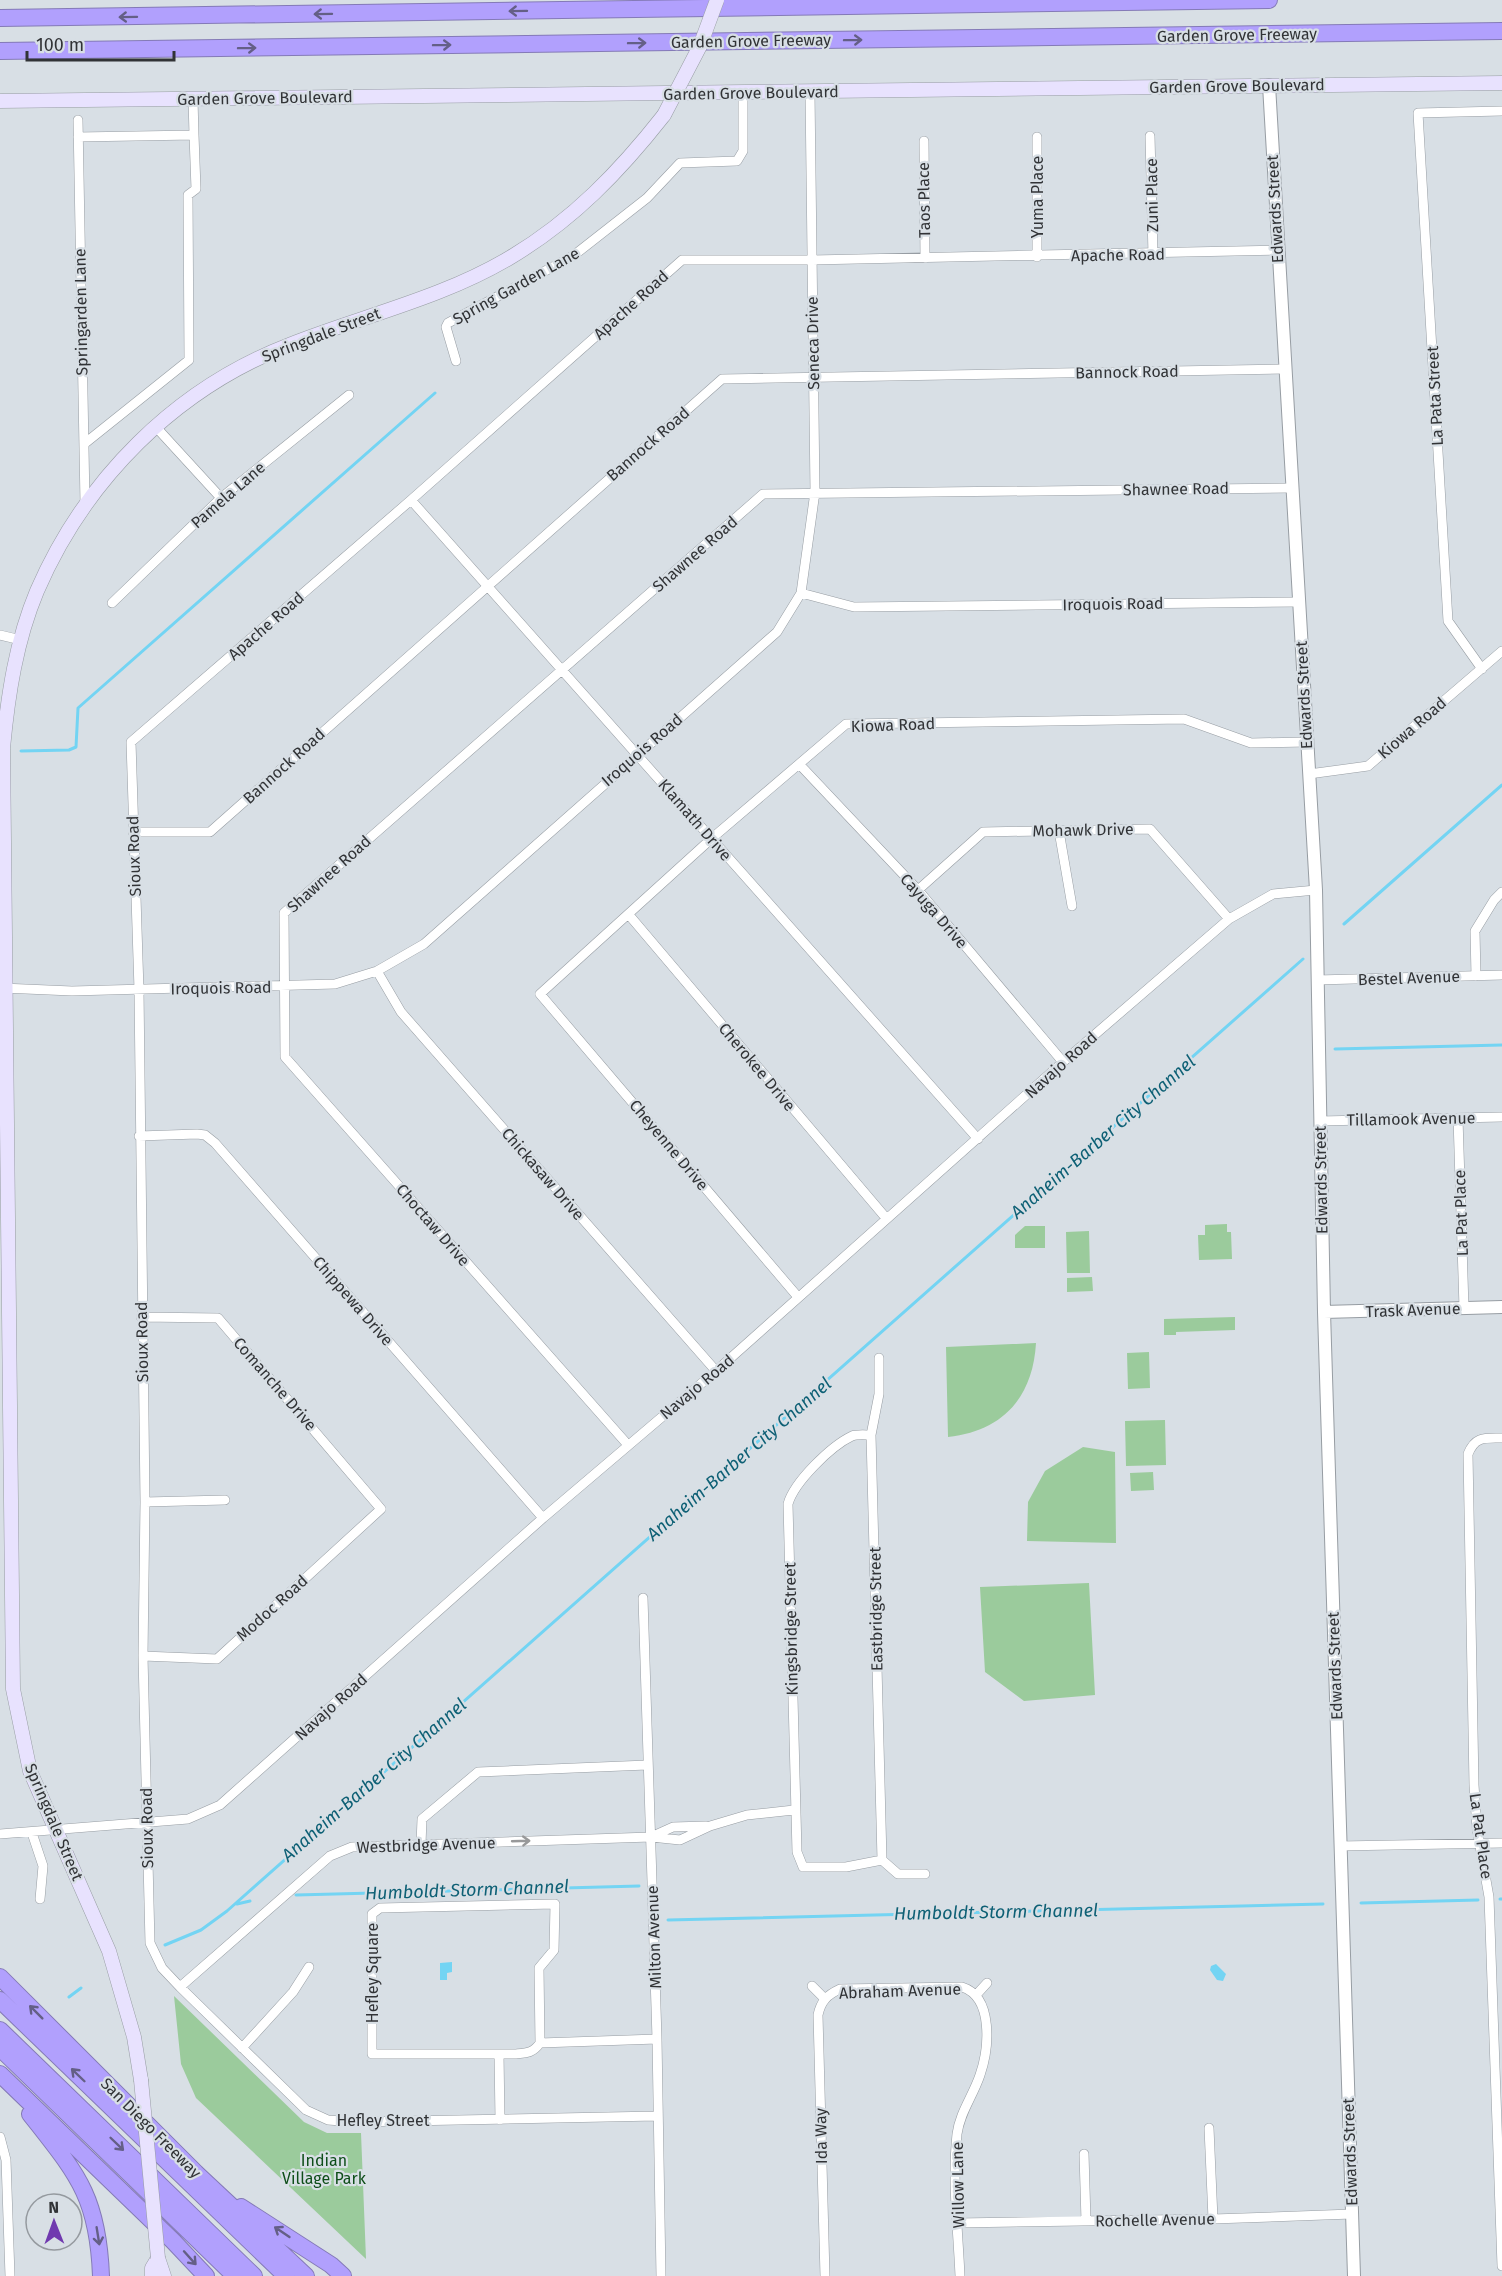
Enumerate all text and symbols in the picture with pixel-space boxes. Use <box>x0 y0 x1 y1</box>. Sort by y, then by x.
one-way arrow <box>509 5 529 17</box>
one-way arrow <box>314 8 334 20</box>
one-way arrow <box>119 11 139 22</box>
scale bar <box>27 24 174 62</box>
street label: Garden Grove Freeway <box>1157 24 1317 46</box>
street label: Garden Grove Freeway <box>671 30 831 52</box>
text: 100 m <box>36 34 84 56</box>
one-way arrow <box>843 34 863 46</box>
one-way arrow <box>627 37 647 48</box>
one-way arrow <box>432 39 452 51</box>
one-way arrow <box>237 42 257 53</box>
street label: Garden Grove Boulevard <box>1149 75 1325 97</box>
street label: Garden Grove Boulevard <box>663 82 839 104</box>
street label: Garden Grove Boulevard <box>177 87 353 109</box>
street label: Edwards Street <box>1263 154 1287 264</box>
street label: Yuma Place <box>1028 156 1047 238</box>
street label: Zuni Place <box>1142 158 1162 232</box>
street label: Taos Place <box>914 162 934 238</box>
street label: Spring Garden Lane <box>449 243 583 329</box>
street label: Apache Road <box>1071 245 1165 265</box>
street label: Springarden Lane <box>70 248 92 376</box>
street label: Apache Road <box>590 266 672 344</box>
street label: Seneca Drive <box>803 296 823 390</box>
street label: Springdale Street <box>259 304 383 366</box>
street label: La Pata Street <box>1423 345 1447 446</box>
street label: Bannock Road <box>1075 362 1179 382</box>
street label: Bannock Road <box>603 403 693 485</box>
street label: Pamela Lane <box>187 458 269 532</box>
street label: Shawnee Road <box>1123 479 1229 499</box>
street label: Shawnee Road <box>649 512 741 596</box>
street label: Apache Road <box>224 588 308 664</box>
street label: Iroquois Road <box>1062 594 1164 614</box>
street label: Edwards Street <box>1292 640 1316 750</box>
street label: Kiowa Road <box>1374 693 1450 763</box>
street label: Iroquois Road <box>598 710 686 790</box>
street label: Kiowa Road <box>850 714 936 736</box>
street label: Bannock Road <box>239 724 329 808</box>
street label: Klamath Drive <box>654 775 736 865</box>
street label: Sioux Road <box>123 815 145 897</box>
street label: Mohawk Drive <box>1032 820 1134 840</box>
street label: Shawnee Road <box>283 831 375 917</box>
street label: Cayuga Drive <box>896 870 972 952</box>
street label: Bestel Avenue <box>1358 967 1460 989</box>
street label: Iroquois Road <box>170 978 272 998</box>
street label: Cherokee Drive <box>715 1019 799 1115</box>
street label: Navajo Road <box>1021 1028 1101 1102</box>
water label: Anaheim-Barber City Channel <box>1005 1051 1200 1224</box>
street label: Cheyenne Drive <box>626 1096 712 1194</box>
street label: Tillamook Avenue <box>1346 1108 1476 1130</box>
street label: Chickasaw Drive <box>498 1124 588 1224</box>
street label: Edwards Street <box>1311 1126 1331 1234</box>
street label: La Pat Place <box>1450 1169 1472 1257</box>
street label: Choctaw Drive <box>392 1180 474 1270</box>
street label: Chippewa Drive <box>309 1252 397 1350</box>
street label: Trask Avenue <box>1365 1299 1461 1321</box>
street label: Sioux Road <box>132 1301 152 1383</box>
street label: Comanche Drive <box>229 1334 321 1434</box>
street label: Navajo Road <box>656 1351 738 1423</box>
water label: Anaheim-Barber City Channel <box>641 1373 836 1546</box>
street label: Eastbridge Street <box>865 1546 887 1671</box>
street label: Kingsbridge Street <box>780 1562 802 1696</box>
street label: Modoc Road <box>232 1571 312 1645</box>
street label: Edwards Street <box>1324 1611 1346 1720</box>
street label: Navajo Road <box>291 1670 371 1744</box>
water label: Anaheim-Barber City Channel <box>276 1694 471 1867</box>
street label: Springdale Street <box>21 1761 87 1884</box>
street label: Sioux Road <box>137 1787 157 1869</box>
street label: La Pat Place <box>1466 1792 1496 1880</box>
street label: Westbridge Avenue <box>356 1833 496 1857</box>
one-way arrow <box>511 1835 531 1847</box>
water label: Humboldt Storm Channel <box>365 1875 569 1905</box>
street label: Milton Avenue <box>643 1885 665 1989</box>
water label: Humboldt Storm Channel <box>894 1899 1098 1925</box>
street label: Hefley Square <box>363 1923 382 2023</box>
street label: Abraham Avenue <box>839 1979 961 2003</box>
one-way arrow <box>29 2005 43 2020</box>
one-way arrow <box>70 2068 85 2082</box>
street label: San Diego Freeway <box>97 2074 205 2182</box>
street label: Edwards Street <box>1339 2097 1361 2206</box>
street label: Ida Way <box>811 2108 831 2164</box>
street label: Hefley Street <box>336 2111 430 2130</box>
one-way arrow <box>109 2137 124 2151</box>
street label: Willow Lane <box>948 2141 968 2229</box>
park label: Indian Village Park <box>282 2151 367 2188</box>
north arrow <box>24 2192 84 2252</box>
text: N <box>48 2198 59 2217</box>
street label: Rochelle Avenue <box>1095 2209 1215 2231</box>
one-way arrow <box>92 2226 103 2246</box>
one-way arrow <box>274 2226 291 2238</box>
one-way arrow <box>183 2251 197 2266</box>

